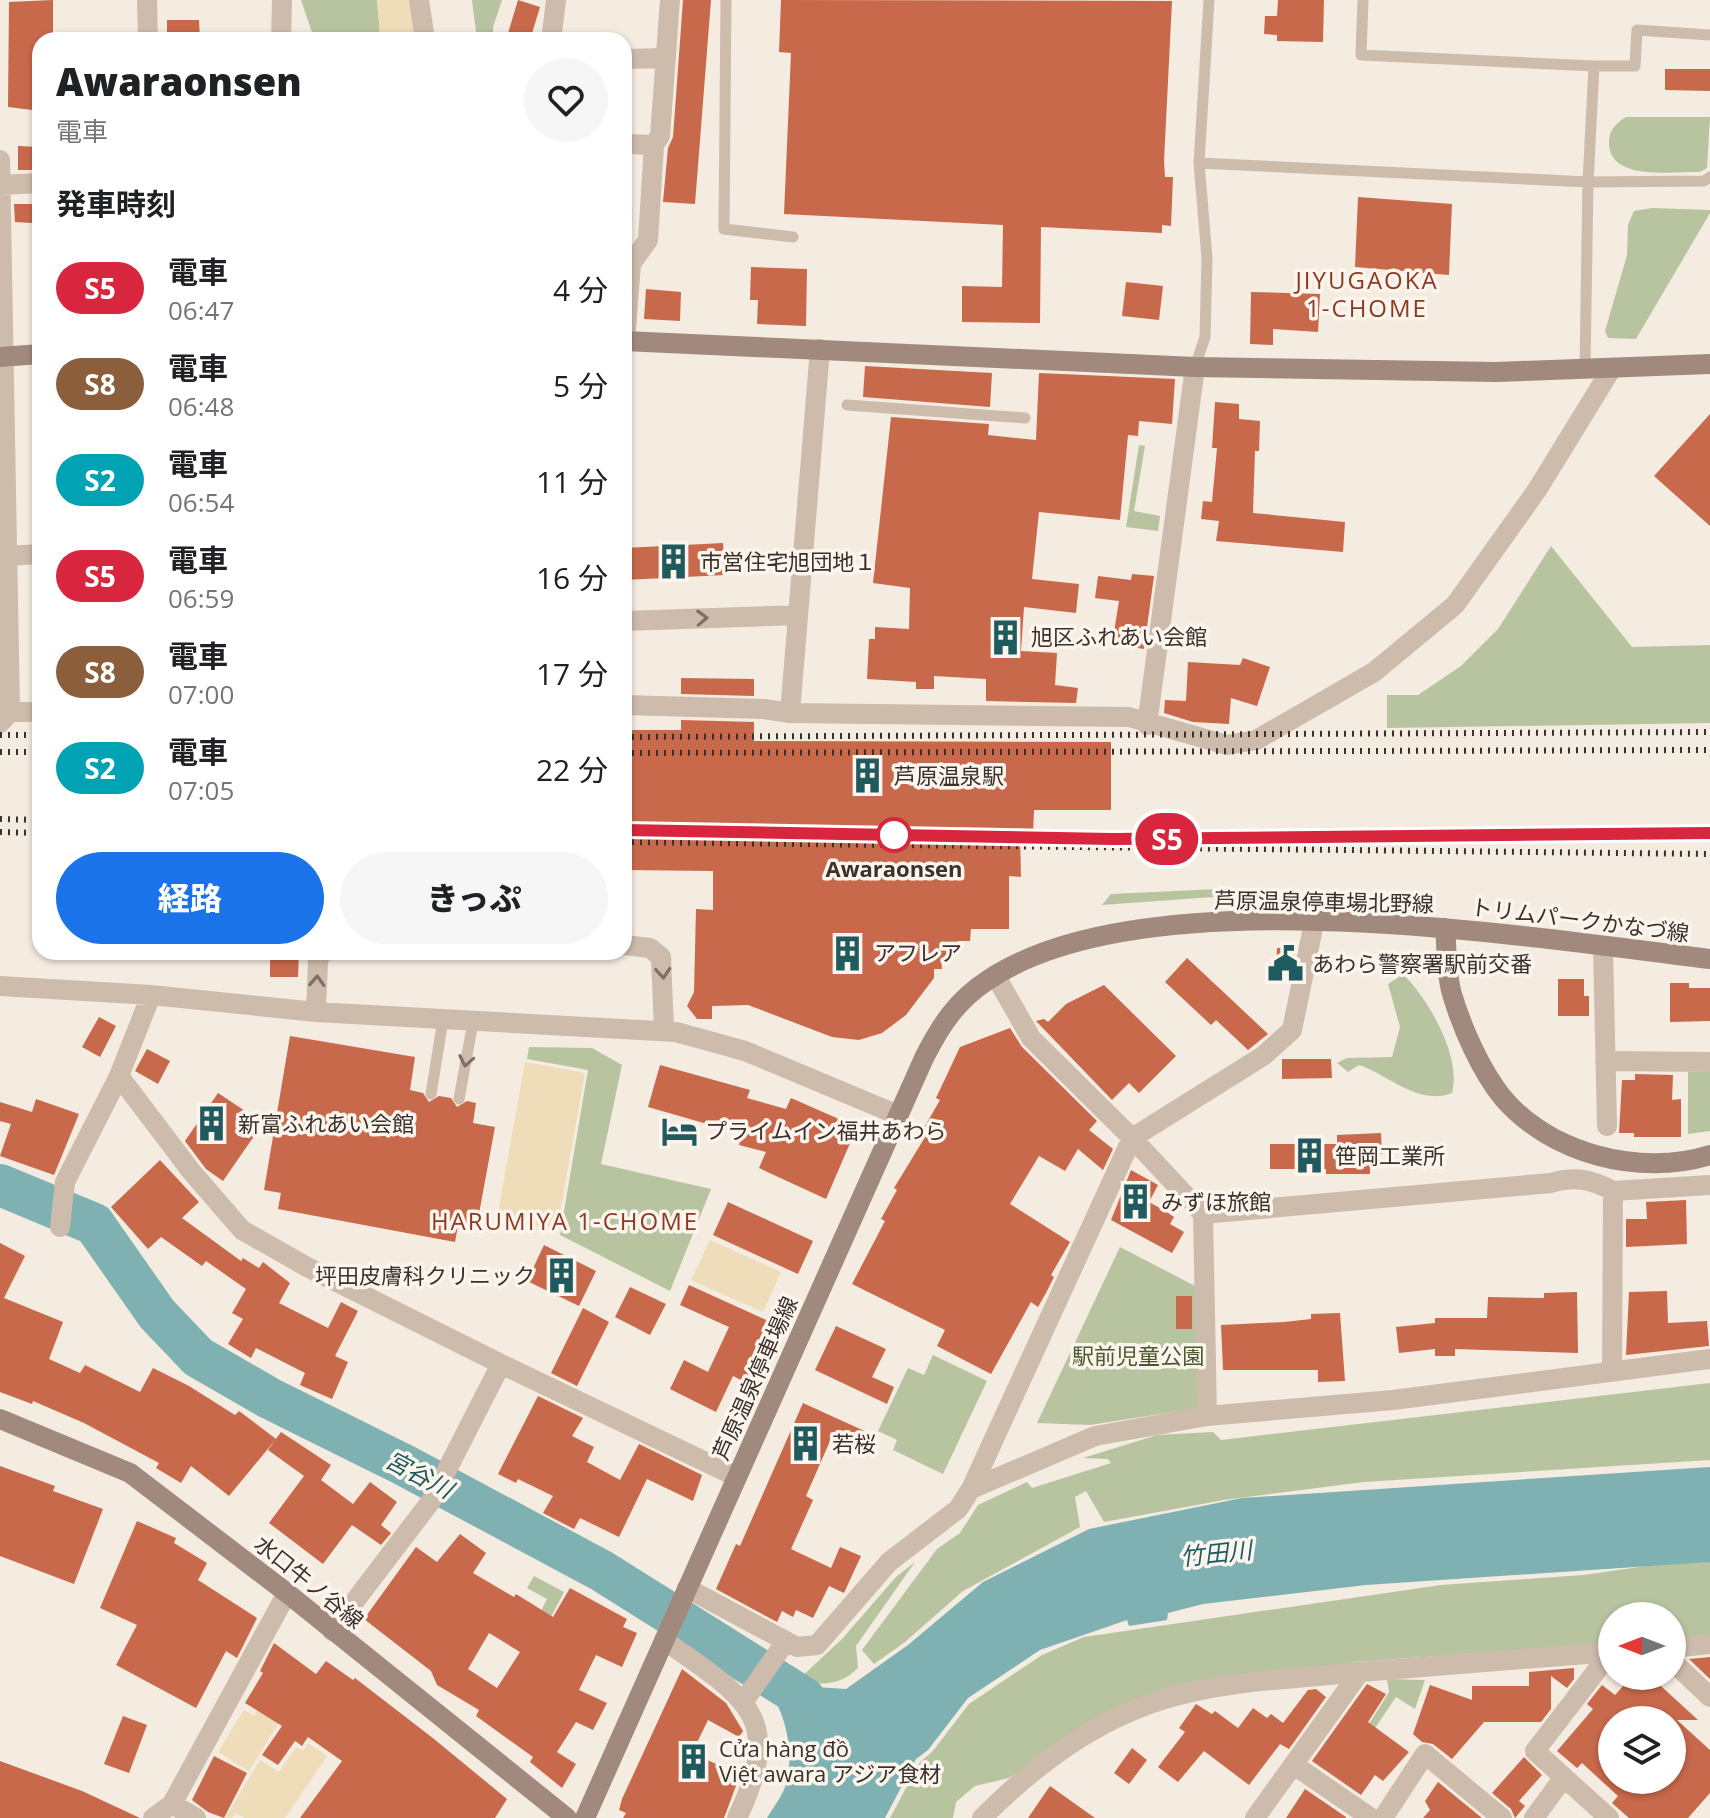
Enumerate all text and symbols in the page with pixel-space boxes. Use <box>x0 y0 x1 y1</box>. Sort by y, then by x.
text: Awaraonsen <box>56 55 302 107</box>
button: heart <box>524 58 608 142</box>
text: 電車 <box>56 113 108 149</box>
text: 発車時刻 <box>56 183 176 224</box>
text: 電車 <box>168 251 228 292</box>
district label: JIYUGAOKA 1-CHOME <box>1293 263 1439 324</box>
text: S5 <box>84 269 116 307</box>
text: 4 分 <box>553 269 608 310</box>
text: 06:47 <box>168 292 234 328</box>
text: 電車 <box>168 347 228 388</box>
text: S8 <box>84 365 116 403</box>
text: 5 分 <box>553 365 608 406</box>
text: 06:48 <box>168 388 234 424</box>
text: 電車 <box>168 443 228 484</box>
text: S2 <box>84 461 116 499</box>
text: 11 分 <box>536 461 608 502</box>
text: 06:54 <box>168 484 234 520</box>
text: 電車 <box>168 539 228 580</box>
building icon: 市営住宅旭団地１ <box>655 543 693 581</box>
place label: 市営住宅旭団地１ <box>700 546 876 576</box>
text: S5 <box>84 557 116 595</box>
text: 16 分 <box>536 557 608 598</box>
text: 06:59 <box>168 580 234 616</box>
one-way arrow <box>696 610 709 627</box>
building icon: 旭区ふれあい会館 <box>986 618 1024 656</box>
place label: 旭区ふれあい会館 <box>1031 621 1207 651</box>
text: 電車 <box>168 635 228 676</box>
text: S8 <box>84 653 116 691</box>
text: 17 分 <box>536 653 608 694</box>
text: 07:00 <box>168 676 234 712</box>
text: 電車 <box>168 731 228 772</box>
text: S2 <box>84 749 116 787</box>
text: 22 分 <box>536 749 608 790</box>
building icon: 芦原温泉駅 <box>849 757 887 795</box>
place label: 芦原温泉駅 <box>894 760 1004 790</box>
text: 07:05 <box>168 772 234 808</box>
line badge: S5 <box>1131 813 1203 865</box>
marker: Awaraonsen <box>877 818 911 852</box>
text: S5 <box>1151 820 1183 858</box>
button: 経路 <box>56 852 324 944</box>
button: きっぷ <box>340 852 608 944</box>
place label: Awaraonsen <box>825 853 963 883</box>
street label: 芦原温泉停車場北野線 <box>1214 884 1434 918</box>
street label: トリムパークかなづ線 <box>1469 891 1691 947</box>
building icon: アフレア <box>829 934 867 972</box>
place label: アフレア <box>874 937 962 967</box>
public building icon: あわら警察署駅前交番 <box>1267 945 1305 983</box>
place label: あわら警察署駅前交番 <box>1312 948 1532 978</box>
one-way arrow <box>654 967 671 980</box>
one-way arrow <box>308 974 325 987</box>
one-way arrow <box>459 1054 476 1067</box>
building icon: 新富ふれあい会館 <box>193 1105 231 1143</box>
place label: 新富ふれあい会館 <box>238 1108 414 1138</box>
hotel icon: プライムイン福井あわら <box>660 1112 698 1150</box>
place label: プライムイン福井あわら <box>705 1115 947 1145</box>
building icon: 笹岡工業所 <box>1290 1137 1328 1175</box>
place label: 笹岡工業所 <box>1335 1140 1445 1170</box>
building icon: みずほ旅館 <box>1116 1183 1154 1221</box>
place label: みずほ旅館 <box>1161 1186 1271 1216</box>
district label: HARUMIYA 1-CHOME <box>431 1204 699 1237</box>
building icon: 坪田皮膚科クリニック <box>542 1257 580 1295</box>
place label: 坪田皮膚科クリニック <box>315 1260 535 1290</box>
street label: 芦原温泉停車場線 <box>705 1291 804 1464</box>
park label: 駅前児童公園 <box>1072 1340 1204 1370</box>
building icon: 若桜 <box>787 1425 825 1463</box>
place label: 若桜 <box>832 1428 876 1458</box>
water label: 宮谷川 <box>380 1442 462 1507</box>
street label: 水口牛ノ谷線 <box>249 1528 370 1634</box>
water label: 竹田川 <box>1178 1532 1256 1573</box>
north arrow <box>1598 1602 1686 1690</box>
map controls <box>1598 1602 1686 1794</box>
button: layers <box>1598 1706 1686 1794</box>
place label: Cửa hàng đồ Việt awara アジア食材 <box>719 1733 941 1788</box>
building icon: Cửa hàng đồ Việt awara アジア食材 <box>674 1743 712 1781</box>

